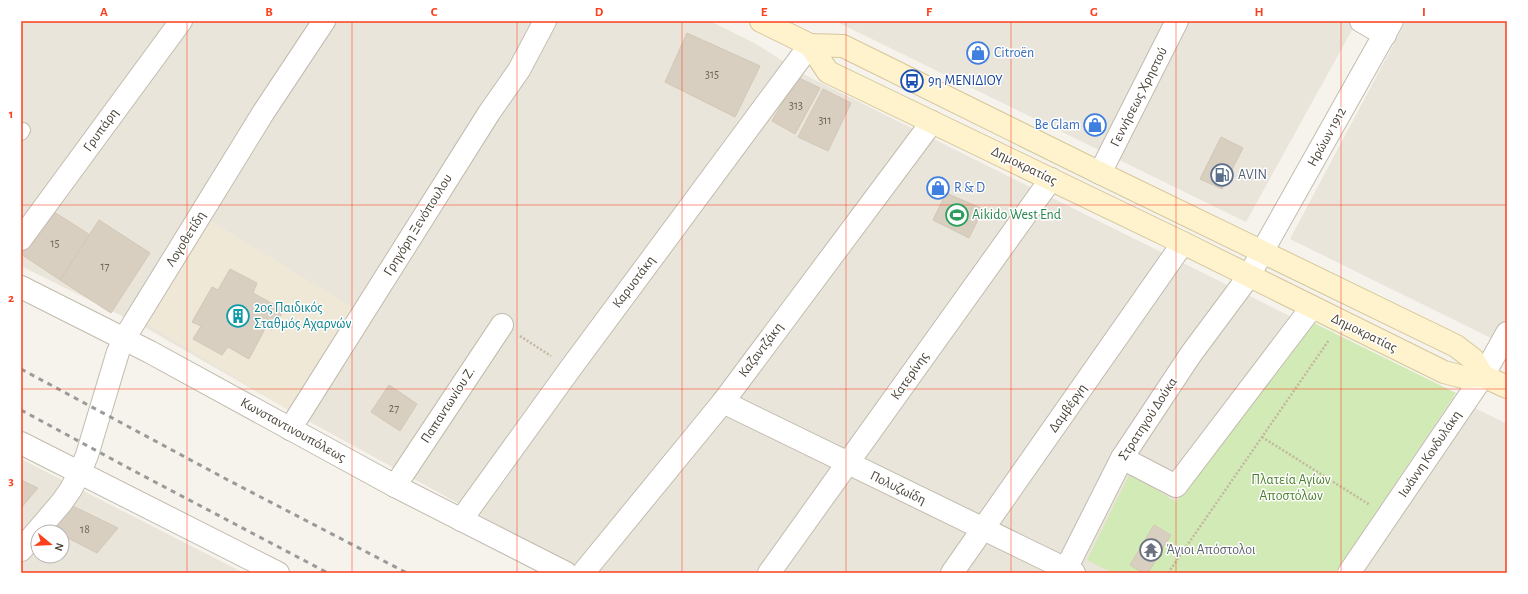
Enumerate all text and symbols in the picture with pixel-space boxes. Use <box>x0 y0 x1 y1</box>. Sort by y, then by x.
text: A <box>100 6 108 19</box>
text: B <box>265 6 273 19</box>
text: C <box>431 6 438 19</box>
text: D <box>595 6 604 19</box>
text: E <box>761 6 768 19</box>
text: F <box>926 6 933 19</box>
text: G <box>1090 6 1098 19</box>
text: H <box>1254 6 1264 19</box>
text: I <box>1422 6 1426 19</box>
shop icon: Citroën <box>965 40 991 66</box>
street label: Γεννήσεως Χρηστού <box>1108 45 1170 149</box>
place label: Citroën <box>994 46 1034 60</box>
house number: 315 <box>705 68 719 80</box>
bus stop icon: 9η ΜΕΝΙΔΙΟΥ <box>899 68 925 94</box>
place label: 9η ΜΕΝΙΔΙΟΥ <box>928 74 1003 88</box>
house number: 313 <box>789 99 803 111</box>
street label: Ηρώων 1912 <box>1305 105 1349 169</box>
street label: Γρυπάρη <box>81 106 121 154</box>
text: 1 <box>9 108 13 121</box>
shop icon: Be Glam <box>1082 112 1108 138</box>
house number: 311 <box>818 114 832 126</box>
place label: Be Glam <box>1035 118 1080 132</box>
street label: Δημοκρατίας <box>989 144 1060 188</box>
fuel station icon: AVIN <box>1209 162 1235 188</box>
place label: AVIN <box>1238 168 1267 182</box>
street label: Γρηγόρη Ξενόπουλου <box>381 172 455 278</box>
shop icon: R & D <box>925 175 951 201</box>
place label: R & D <box>954 181 985 195</box>
sports icon: Aikido West End <box>944 202 970 228</box>
place label: Aikido West End <box>972 208 1061 222</box>
street label: Λογοθετίδη <box>163 209 209 269</box>
house number: 15 <box>50 237 60 249</box>
street label: Καρυοτάκη <box>610 253 658 311</box>
house number: 17 <box>100 260 110 272</box>
text: 2 <box>8 292 14 305</box>
place label: 2ος Παιδικός Σταθμός Αχαρνών <box>254 301 351 331</box>
building icon: 2ος Παιδικός Σταθμός Αχαρνών <box>225 303 251 329</box>
street label: Δημοκρατίας <box>1329 311 1400 355</box>
street label: Καζαντζάκη <box>736 320 786 380</box>
street label: Κατερίνης <box>888 349 932 403</box>
street label: Παπαντωνίου Ζ. <box>418 364 478 446</box>
street label: Στρατηγού Δούκα <box>1116 375 1180 463</box>
street label: Δαμβέργη <box>1046 381 1090 435</box>
street label: Κωνσταντινουπόλεως <box>238 395 348 465</box>
house number: 27 <box>389 402 399 414</box>
street label: Ιωάννη Κονδυλάκη <box>1396 408 1464 500</box>
street label: Πολυζωίδη <box>868 469 928 507</box>
park label: Πλατεία Αγίων Αποστόλων <box>1251 473 1331 503</box>
text: 3 <box>8 475 14 488</box>
house number: 18 <box>80 523 90 535</box>
north arrow <box>30 524 70 564</box>
temple icon: Άγιοι Απόστολοι <box>1138 537 1164 563</box>
text: N <box>53 542 65 552</box>
place label: Άγιοι Απόστολοι <box>1166 543 1256 557</box>

